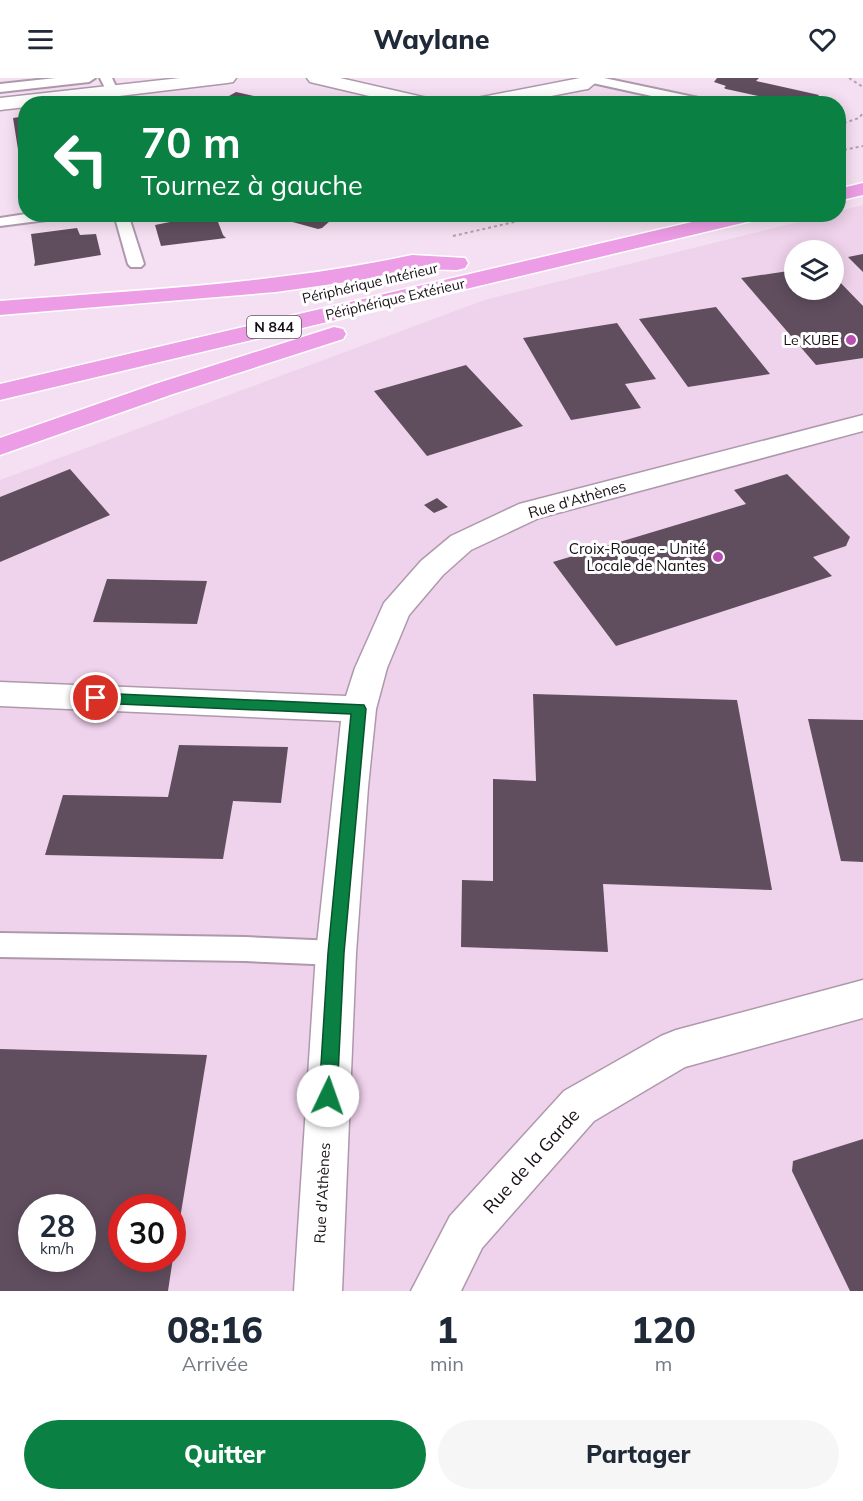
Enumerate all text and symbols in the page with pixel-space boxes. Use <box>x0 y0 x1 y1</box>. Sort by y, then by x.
text: Waylane <box>373 22 490 56</box>
icon: menu <box>24 23 57 56</box>
icon: heart <box>806 23 839 56</box>
text: 70 m <box>141 116 241 169</box>
icon: left <box>42 120 120 198</box>
text: Tournez à gauche <box>141 168 363 202</box>
map controls <box>784 240 844 300</box>
button: layers <box>784 240 844 300</box>
street label: Périphérique Intérieur <box>300 258 440 307</box>
street label: Périphérique Extérieur <box>324 274 467 324</box>
road number: N 844 <box>247 316 301 338</box>
place label: Le KUBE <box>783 331 839 349</box>
marker: Le KUBE <box>844 333 858 347</box>
street label: Rue d'Athènes <box>526 476 628 522</box>
place label: Croix-Rouge - Unité Locale de Nantes <box>569 539 706 575</box>
marker: Croix-Rouge - Unité Locale de Nantes <box>711 550 725 564</box>
pin <box>70 672 121 723</box>
icon: arrive <box>79 681 112 714</box>
position arrow <box>296 1064 360 1128</box>
street label: Rue de la Garde <box>478 1104 584 1218</box>
street label: Rue d'Athènes <box>310 1142 334 1244</box>
speed limit sign: 30 <box>108 1194 186 1272</box>
text: 28 <box>39 1207 75 1245</box>
text: km/h <box>40 1239 74 1258</box>
text: 08:16 <box>167 1307 263 1352</box>
text: 1 <box>436 1307 458 1352</box>
text: 120 <box>631 1307 696 1352</box>
text: Arrivée <box>182 1351 248 1376</box>
text: min <box>430 1351 464 1376</box>
text: m <box>655 1351 672 1376</box>
button: Quitter <box>24 1420 426 1489</box>
button: Partager <box>438 1420 839 1489</box>

